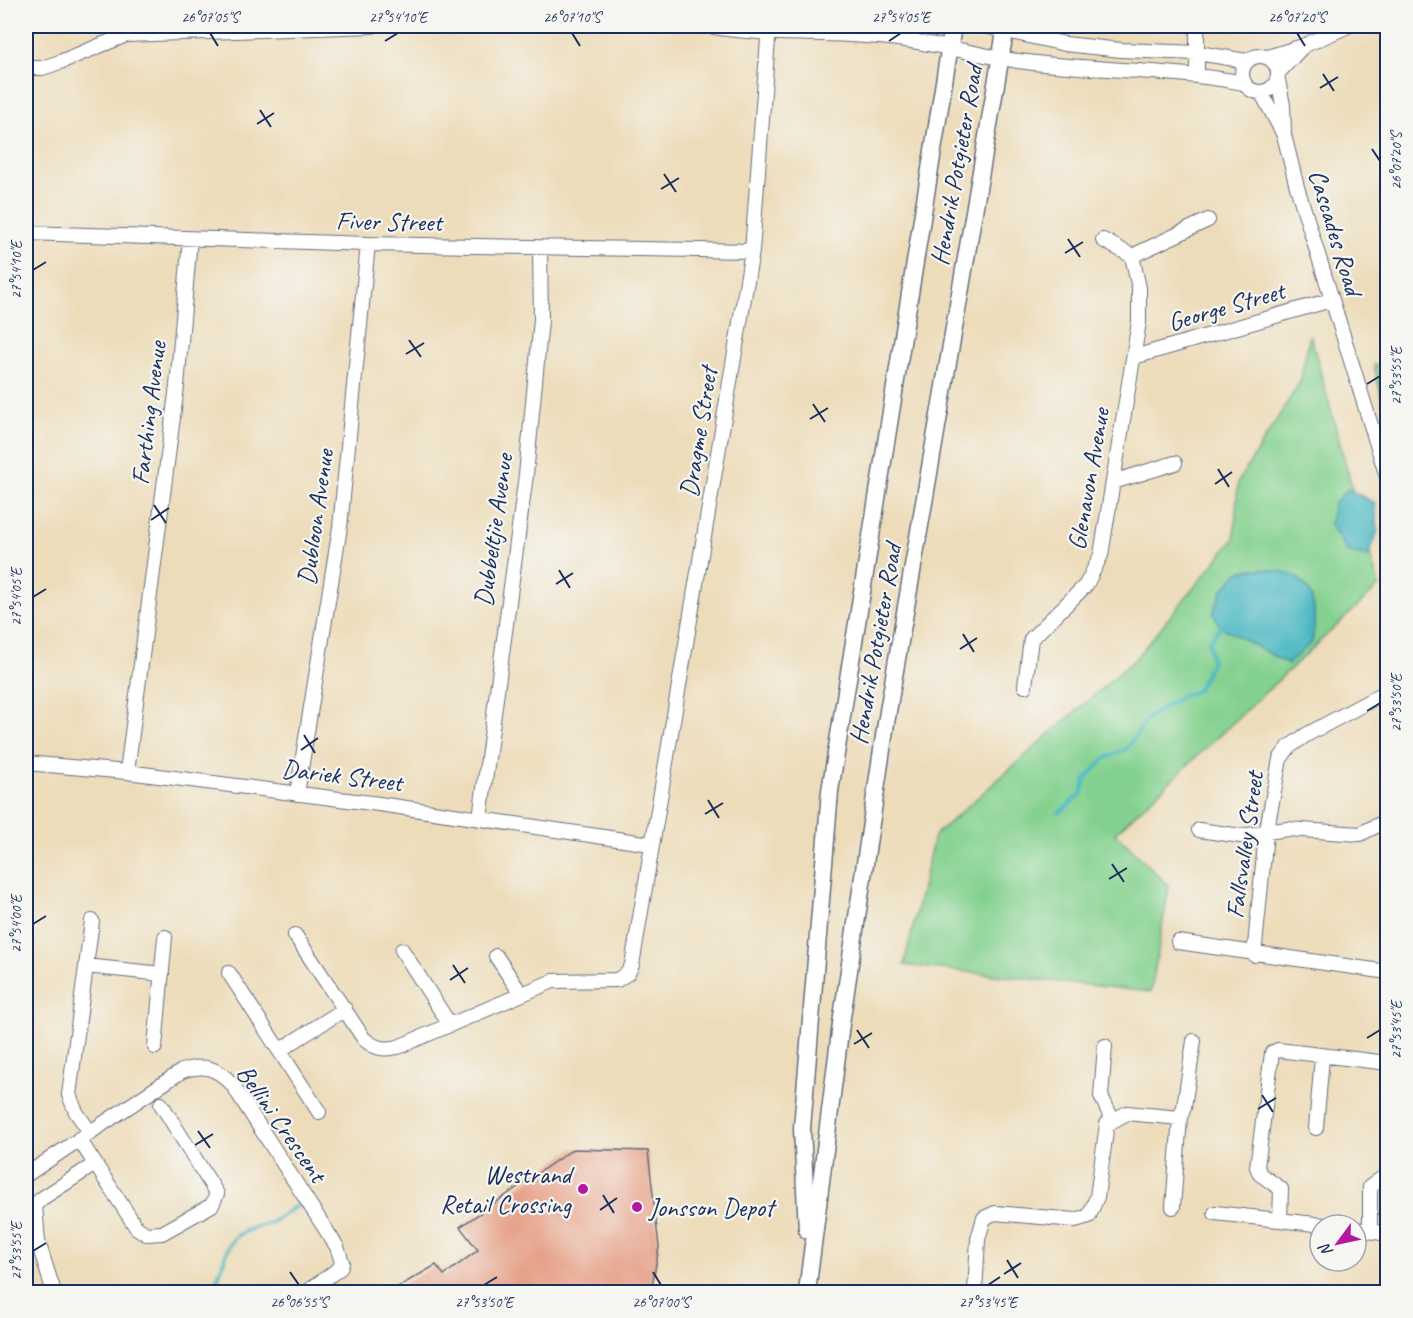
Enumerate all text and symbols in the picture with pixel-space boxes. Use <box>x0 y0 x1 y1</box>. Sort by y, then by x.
text: 26°07'05"S <box>181 8 241 27</box>
text: 27°54'10"E <box>369 8 429 27</box>
text: 26°07'10"S <box>543 8 603 27</box>
text: 27°54'05"E <box>872 8 932 27</box>
text: 26°07'20"S <box>1268 8 1328 27</box>
street label: Hendrik Potgieter Road <box>923 59 991 268</box>
text: 26°07'20"S <box>1387 130 1406 190</box>
street label: Cascades Road <box>1301 165 1371 302</box>
street label: Fiver Street <box>336 204 445 239</box>
text: 27°54'10"E <box>7 239 26 299</box>
street label: George Street <box>1164 273 1291 339</box>
street label: Farthing Avenue <box>123 338 174 486</box>
text: 27°53'55"E <box>1387 345 1406 405</box>
street label: Dragme Street <box>672 361 726 499</box>
street label: Glenavon Avenue <box>1060 404 1117 553</box>
street label: Dubloon Avenue <box>290 446 342 587</box>
street label: Dubbeltjie Avenue <box>466 449 521 608</box>
street label: Hendrik Potgieter Road <box>842 538 910 747</box>
text: 27°54'05"E <box>7 566 26 626</box>
text: 27°53'50"E <box>1387 672 1406 732</box>
street label: Dariek Street <box>280 752 406 800</box>
street label: Fallsvalley Street <box>1218 767 1271 920</box>
text: 27°54'00"E <box>7 893 26 953</box>
text: 27°53'45"E <box>1387 999 1406 1059</box>
street label: Bellini Crescent <box>229 1058 336 1190</box>
place label: Westrand Retail Crossing <box>440 1158 575 1221</box>
marker: Westrand Retail Crossing <box>576 1182 590 1196</box>
place label: Jonsson Depot <box>647 1191 777 1224</box>
marker: Jonsson Depot <box>630 1200 644 1214</box>
north arrow <box>1308 1213 1368 1273</box>
text: 27°53'55"E <box>7 1220 26 1280</box>
text: N <box>1313 1238 1337 1260</box>
text: 26°06'55"S <box>270 1293 330 1312</box>
text: 27°53'50"E <box>455 1293 515 1312</box>
text: 26°07'00"S <box>632 1293 692 1312</box>
text: 27°53'45"E <box>959 1293 1019 1312</box>

